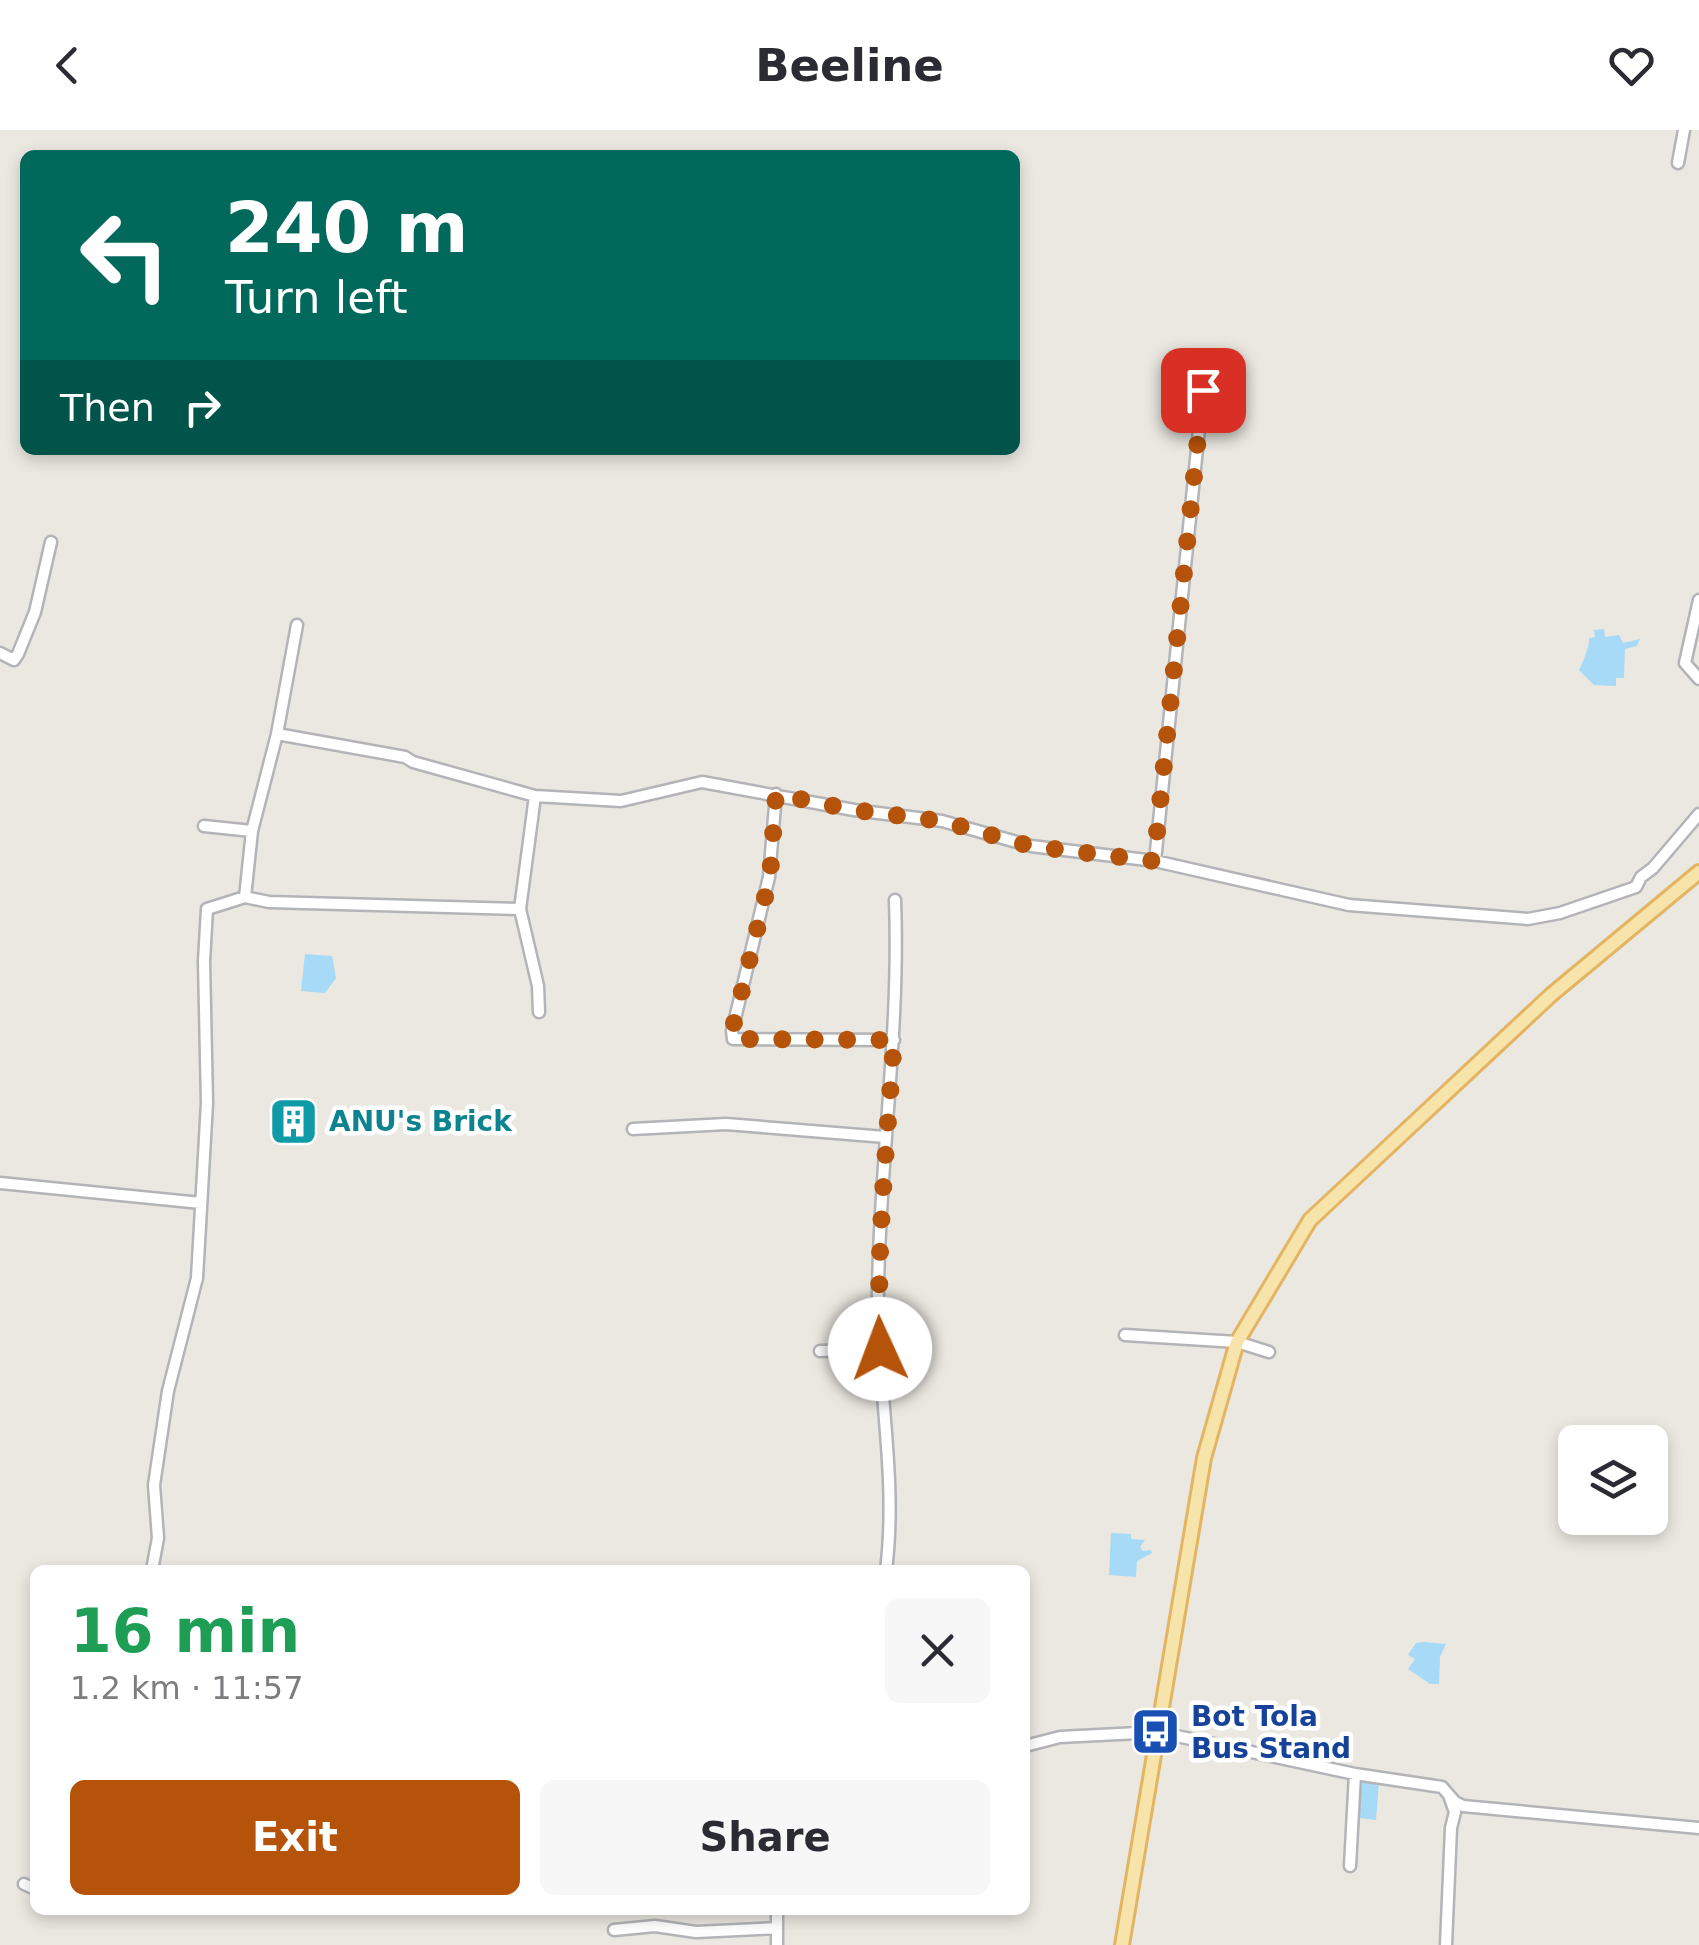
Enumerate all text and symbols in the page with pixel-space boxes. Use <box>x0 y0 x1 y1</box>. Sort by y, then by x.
icon: back <box>40 38 95 93</box>
icon: heart <box>1604 38 1659 93</box>
text: Beeline <box>755 39 944 92</box>
text: 240 m <box>225 187 468 269</box>
icon: left <box>60 190 190 320</box>
text: Turn left <box>225 271 408 324</box>
pin <box>1161 348 1246 433</box>
icon: arrive <box>1176 363 1231 418</box>
icon: right <box>175 380 230 435</box>
text: Then <box>60 386 155 430</box>
building icon: ANU's Brick <box>268 1095 320 1147</box>
place label: ANU's Brick <box>329 1105 513 1138</box>
position arrow <box>828 1297 932 1401</box>
map controls <box>1558 1425 1668 1535</box>
button: layers <box>1558 1425 1668 1535</box>
text: 16 min <box>70 1596 300 1666</box>
button: close <box>885 1598 990 1703</box>
text: 1.2 km · 11:57 <box>70 1669 304 1707</box>
place label: Bot Tola Bus Stand <box>1191 1700 1351 1765</box>
bus stop icon: Bot Tola Bus Stand <box>1130 1706 1182 1758</box>
button: Exit <box>70 1780 520 1895</box>
button: Share <box>540 1780 990 1895</box>

